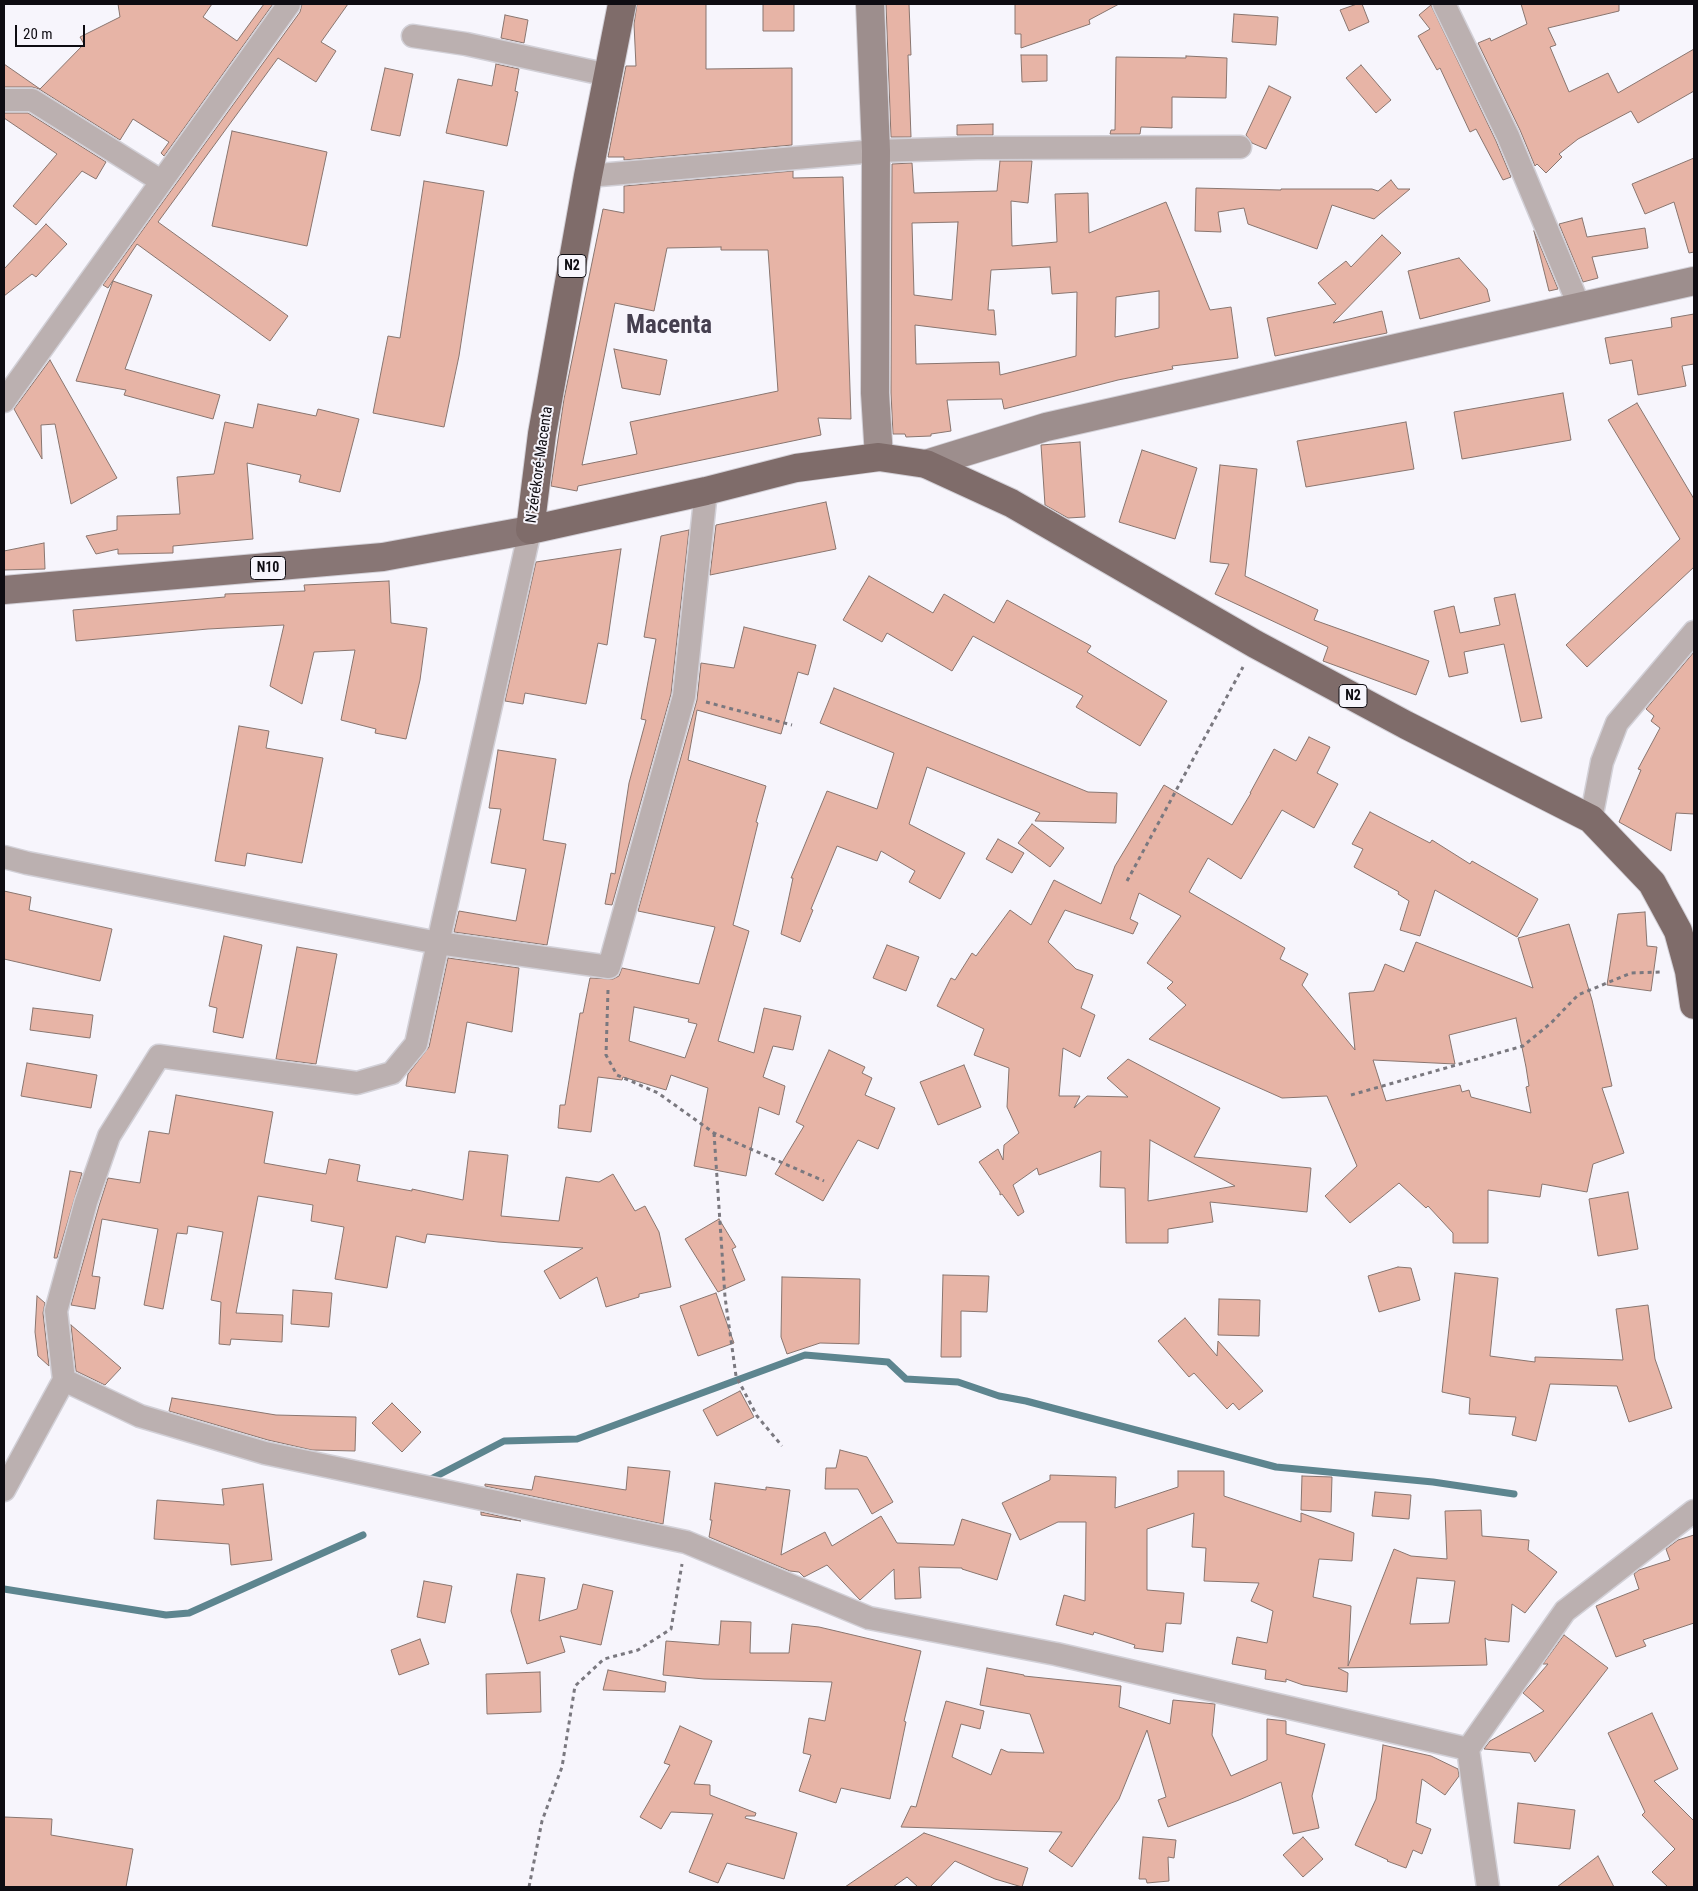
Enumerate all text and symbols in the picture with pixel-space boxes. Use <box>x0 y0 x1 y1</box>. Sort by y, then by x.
scale bar <box>18 15 88 47</box>
text: 20 m <box>23 25 53 43</box>
road number: N2 <box>558 255 586 278</box>
district label: Macenta <box>626 312 712 342</box>
street label: N'zérékoré-Macenta <box>523 405 557 525</box>
road number: N10 <box>250 556 286 580</box>
road number: N2 <box>1339 684 1367 708</box>

